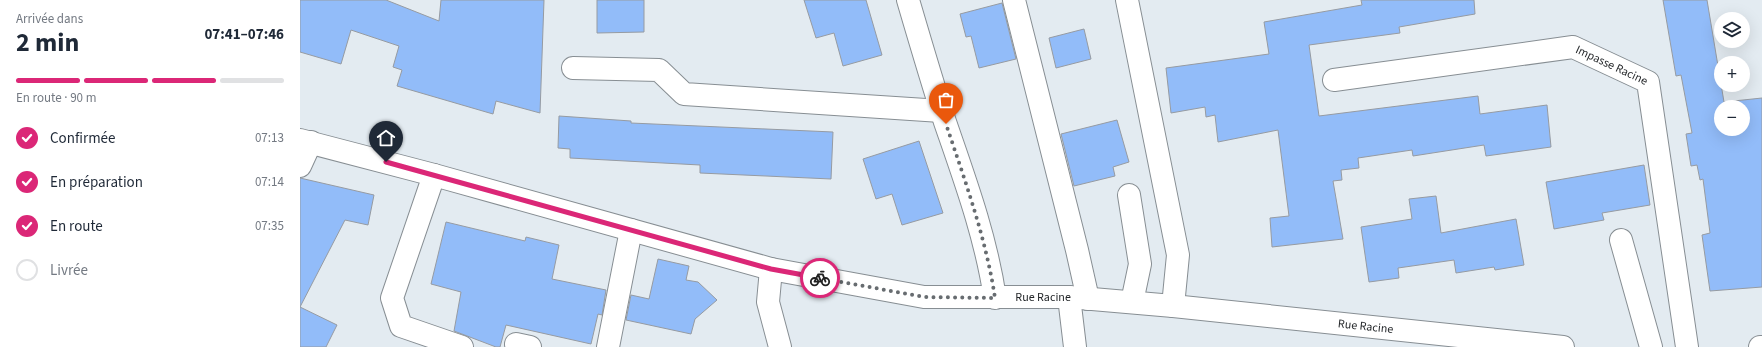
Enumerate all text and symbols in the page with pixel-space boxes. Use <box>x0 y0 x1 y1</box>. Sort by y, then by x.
text: Arrivée dans <box>16 10 83 28</box>
map controls <box>1714 12 1750 136</box>
button: layers <box>1714 12 1750 48</box>
text: 2 min <box>16 24 79 61</box>
text: 07:41–07:46 <box>204 24 284 45</box>
street label: Impasse Racine <box>1573 41 1650 90</box>
button: + <box>1714 56 1750 92</box>
pin <box>929 83 963 124</box>
text: En route · 90 m <box>16 89 96 107</box>
icon: bag <box>935 89 957 111</box>
button: − <box>1714 100 1750 136</box>
pin <box>369 121 403 162</box>
icon: check <box>16 127 38 149</box>
icon: home <box>375 127 397 149</box>
text: Confirmée <box>50 128 116 149</box>
text: 07:13 <box>255 129 284 147</box>
icon: check <box>16 171 38 193</box>
text: En préparation <box>50 172 143 193</box>
text: 07:14 <box>255 173 284 191</box>
icon: check <box>16 215 38 237</box>
text: En route <box>50 216 103 237</box>
text: 07:35 <box>255 217 284 235</box>
courier <box>800 258 840 298</box>
text: Livrée <box>50 260 88 281</box>
icon: bike <box>809 267 831 289</box>
street label: Rue Racine <box>1015 289 1071 306</box>
street label: Rue Racine <box>1337 315 1394 338</box>

